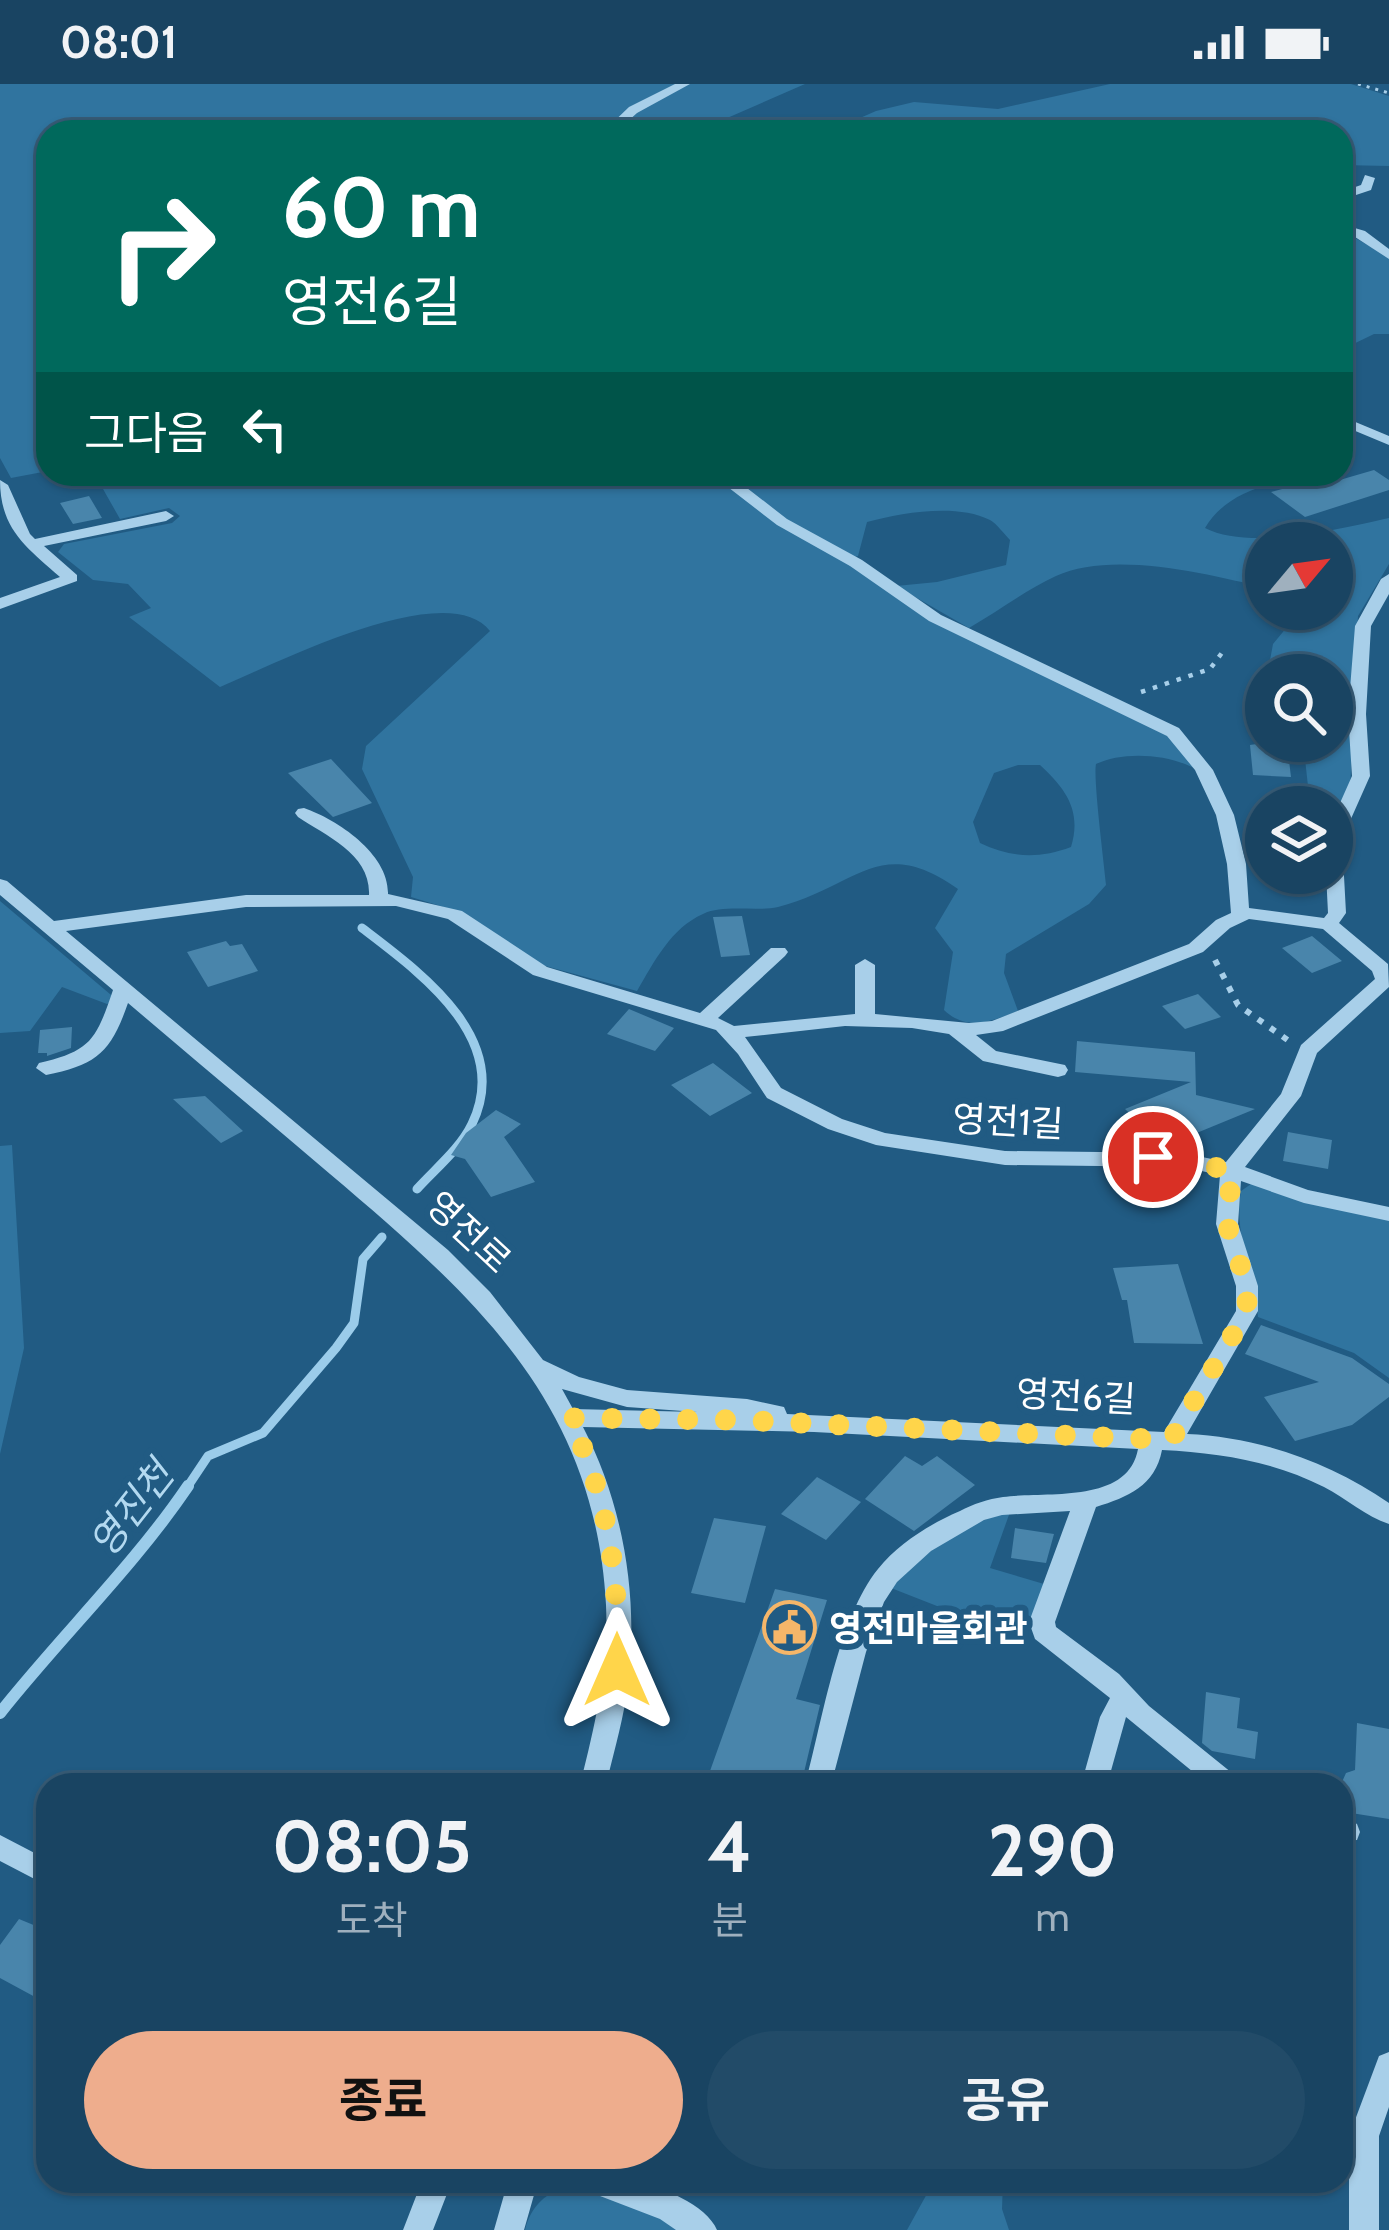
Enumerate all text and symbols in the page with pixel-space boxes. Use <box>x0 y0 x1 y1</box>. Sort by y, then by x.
text: 08:01 <box>60 15 177 69</box>
text: 60 m <box>282 156 480 258</box>
icon: right <box>84 168 240 324</box>
text: 영전6길 <box>282 269 462 335</box>
icon: left <box>232 396 298 462</box>
text: 그다음 <box>84 406 208 460</box>
north arrow <box>1245 522 1353 630</box>
map controls <box>1245 522 1353 894</box>
button: search <box>1245 654 1353 762</box>
button: layers <box>1245 786 1353 894</box>
street label: 영전1길 <box>951 1096 1065 1146</box>
pin <box>1102 1106 1204 1208</box>
icon: arrive <box>1120 1124 1186 1190</box>
street label: 영전로 <box>418 1182 520 1282</box>
street label: 영전6길 <box>1015 1371 1137 1421</box>
water label: 영진천 <box>79 1449 186 1566</box>
public building icon: 영전마을회관 <box>762 1600 818 1656</box>
place label: 영전마을회관 <box>829 1606 1028 1650</box>
position arrow <box>554 1607 680 1733</box>
text: 08:05 <box>272 1803 472 1890</box>
text: 4 <box>707 1803 752 1890</box>
text: 290 <box>988 1807 1117 1894</box>
text: m <box>1035 1893 1070 1941</box>
text: 도착 <box>336 1896 408 1944</box>
text: 분 <box>712 1896 748 1944</box>
button: 종료 <box>84 2031 683 2169</box>
button: 공유 <box>707 2031 1305 2169</box>

